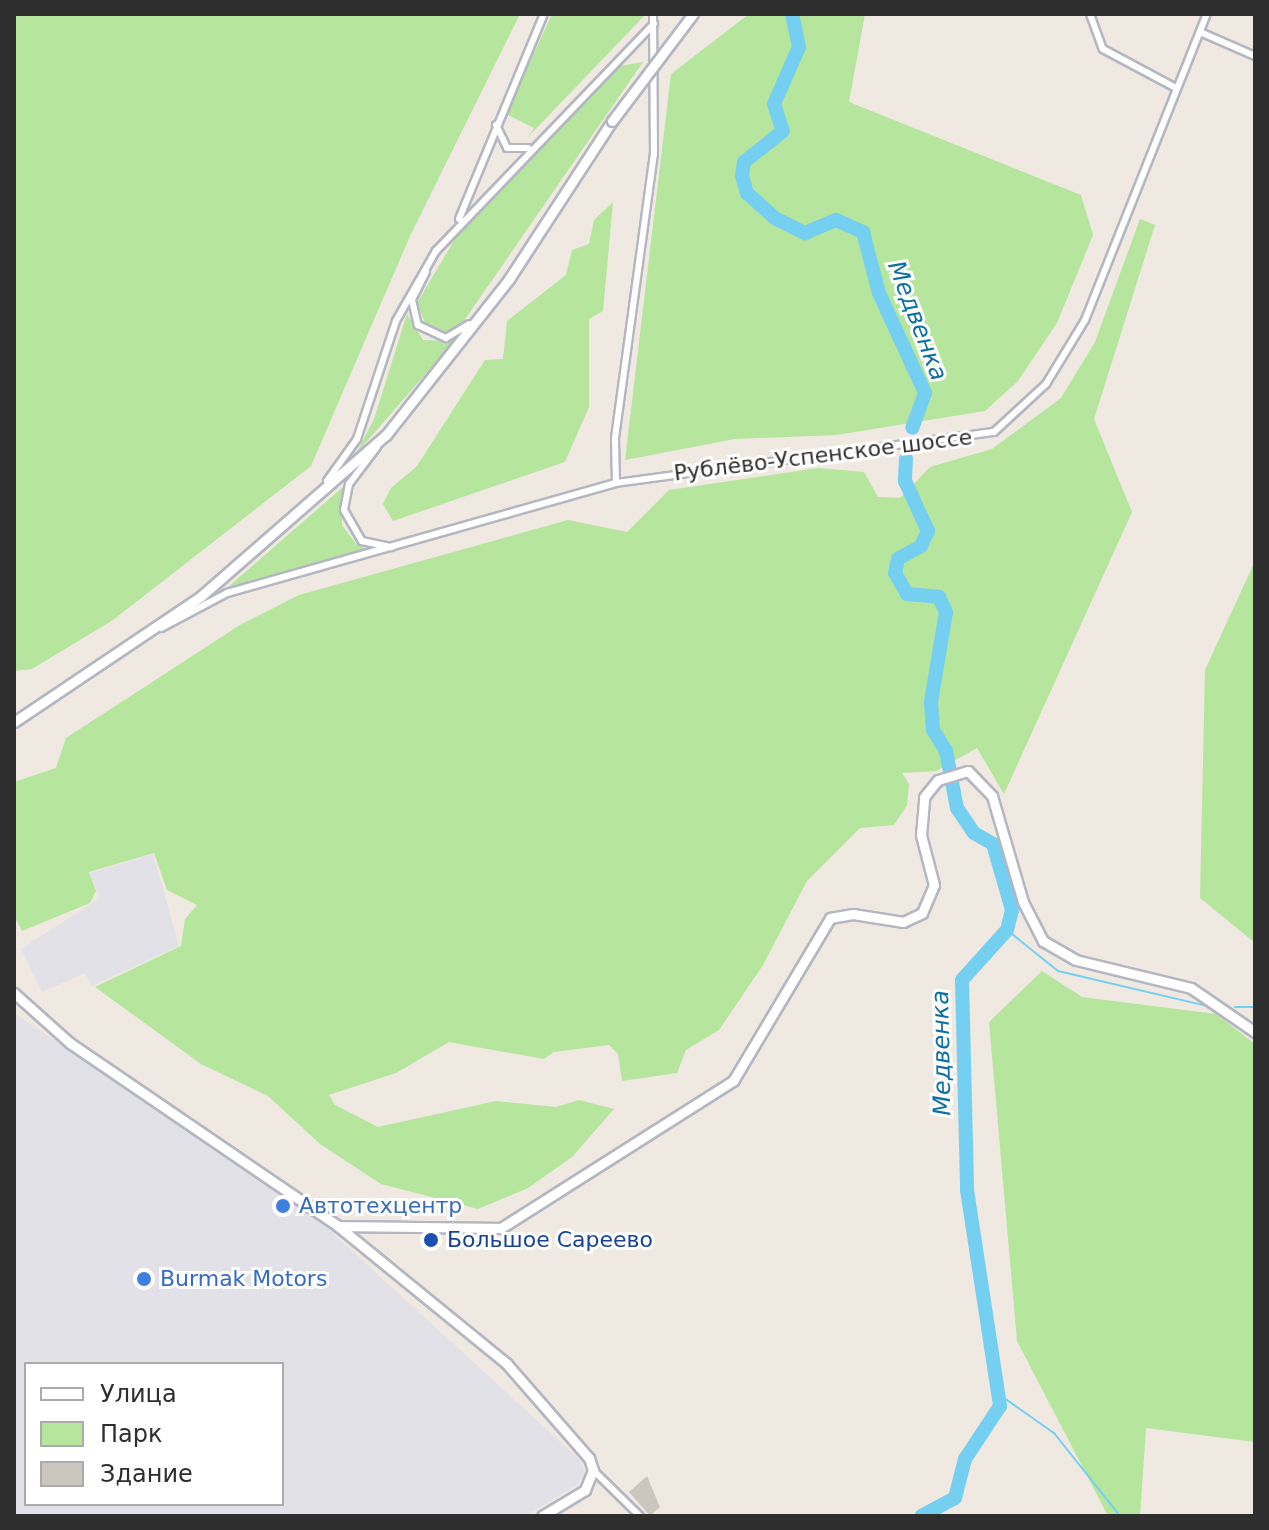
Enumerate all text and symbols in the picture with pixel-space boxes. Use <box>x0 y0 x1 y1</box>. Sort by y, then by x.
water label: Медвенка <box>881 257 953 385</box>
street label: Рублёво-Успенское шоссе <box>672 424 974 486</box>
water label: Медвенка <box>927 990 957 1116</box>
place label: Автотехцентр <box>299 1193 462 1219</box>
marker: Автотехцентр <box>274 1197 292 1215</box>
place label: Большое Сареево <box>447 1227 653 1253</box>
marker: Большое Сареево <box>422 1231 440 1249</box>
place label: Burmak Motors <box>160 1266 327 1292</box>
marker: Burmak Motors <box>135 1270 153 1288</box>
legend <box>24 1362 284 1506</box>
text: Улица <box>100 1380 177 1408</box>
text: Парк <box>100 1420 162 1448</box>
text: Здание <box>100 1460 193 1488</box>

